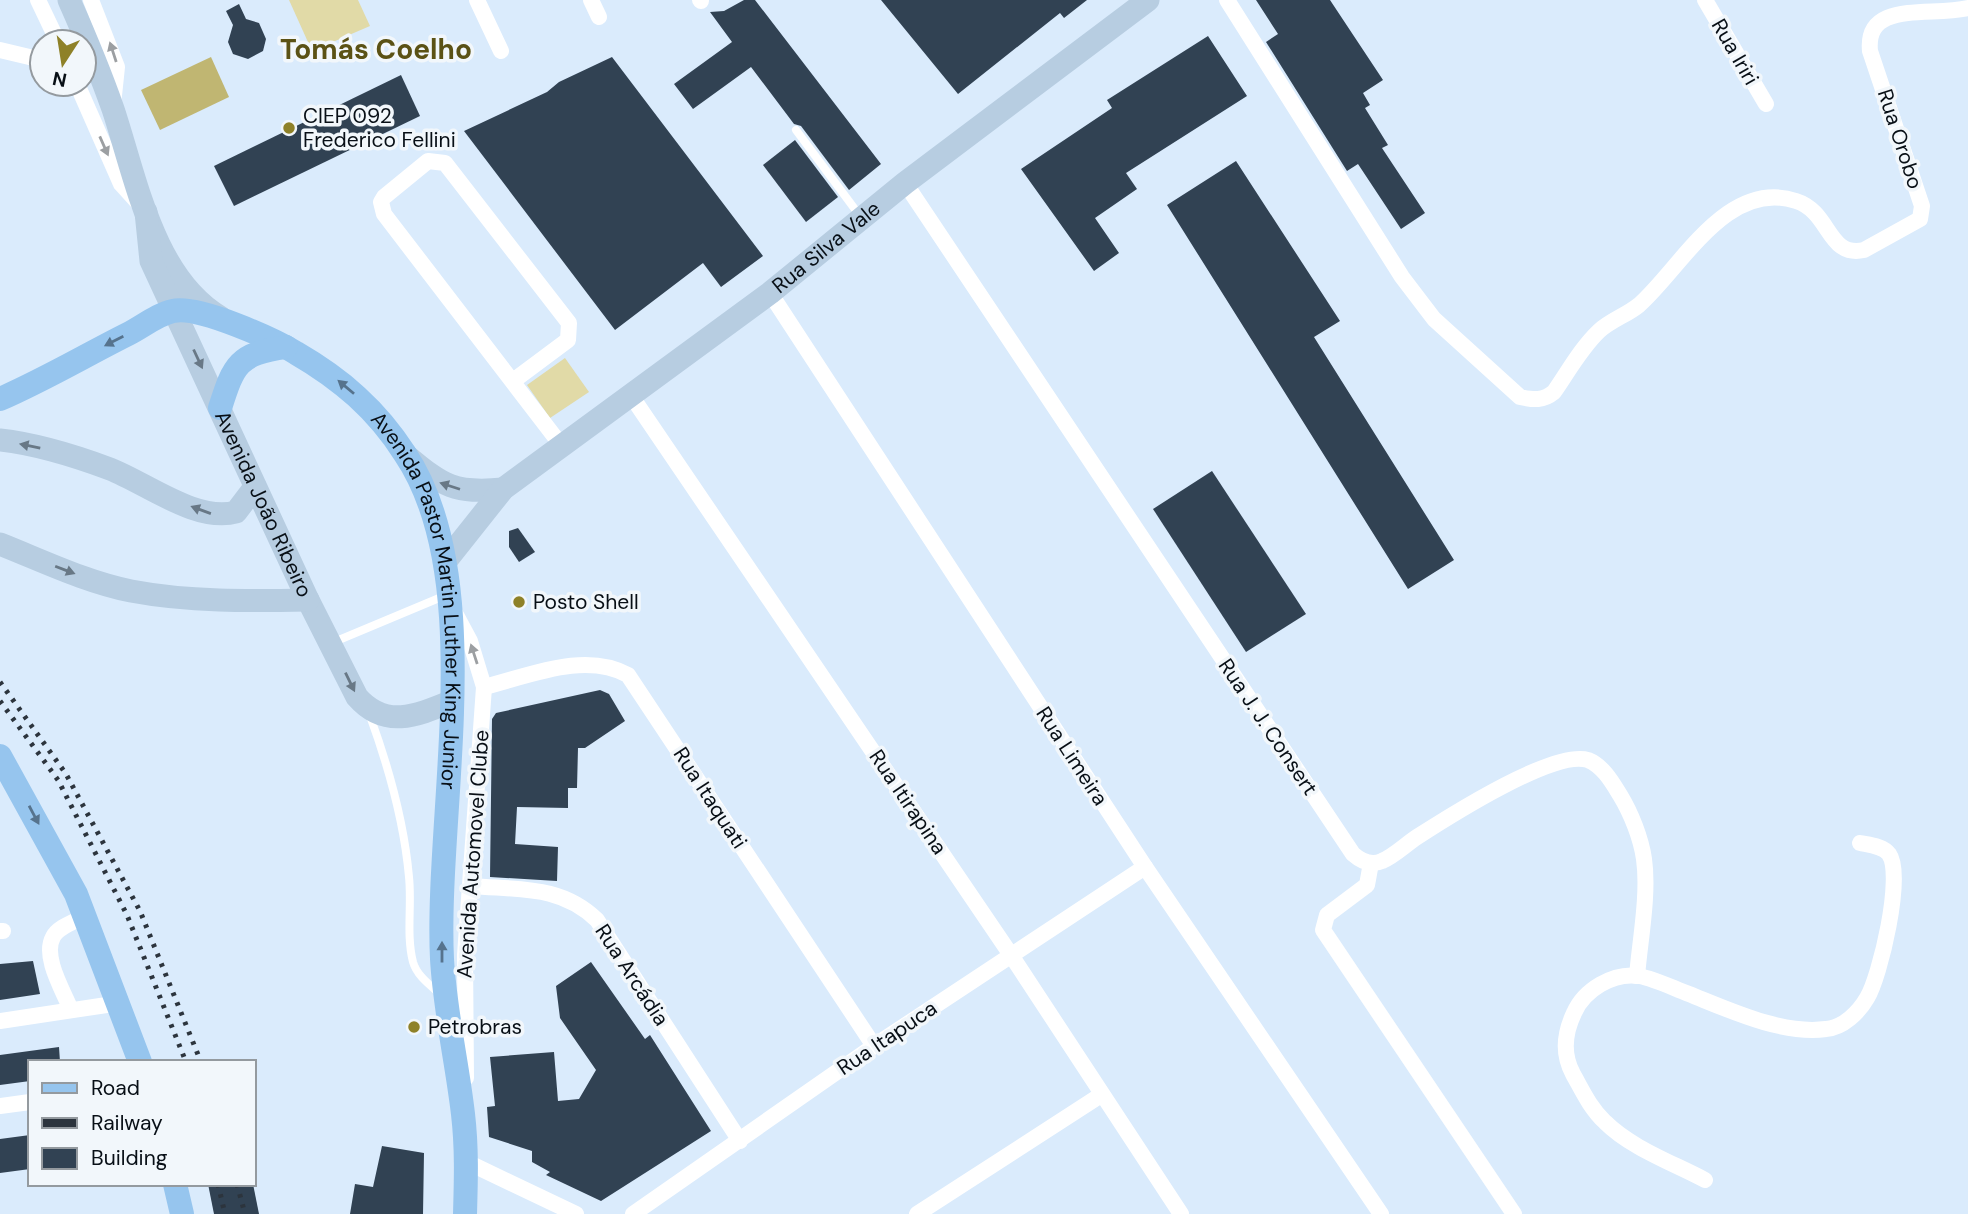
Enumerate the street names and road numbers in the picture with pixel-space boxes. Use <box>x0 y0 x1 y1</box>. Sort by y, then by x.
street label: Rua Iriri <box>1705 14 1765 90</box>
street label: Rua Orobo <box>1871 86 1929 192</box>
street label: Rua Silva Vale <box>766 195 886 300</box>
street label: Avenida João Ribeiro <box>208 406 319 602</box>
street label: Avenida Pastor Martin Luther King Junior <box>365 406 467 790</box>
street label: Rua J. J. Consert <box>1212 653 1324 801</box>
street label: Rua Limeira <box>1030 701 1114 811</box>
street label: Avenida Automovel Clube <box>450 729 496 979</box>
street label: Rua Itaquati <box>667 742 753 854</box>
street label: Rua Itirapina <box>863 744 953 860</box>
street label: Rua Arcádia <box>589 919 675 1031</box>
street label: Rua Itapuca <box>832 994 942 1082</box>

